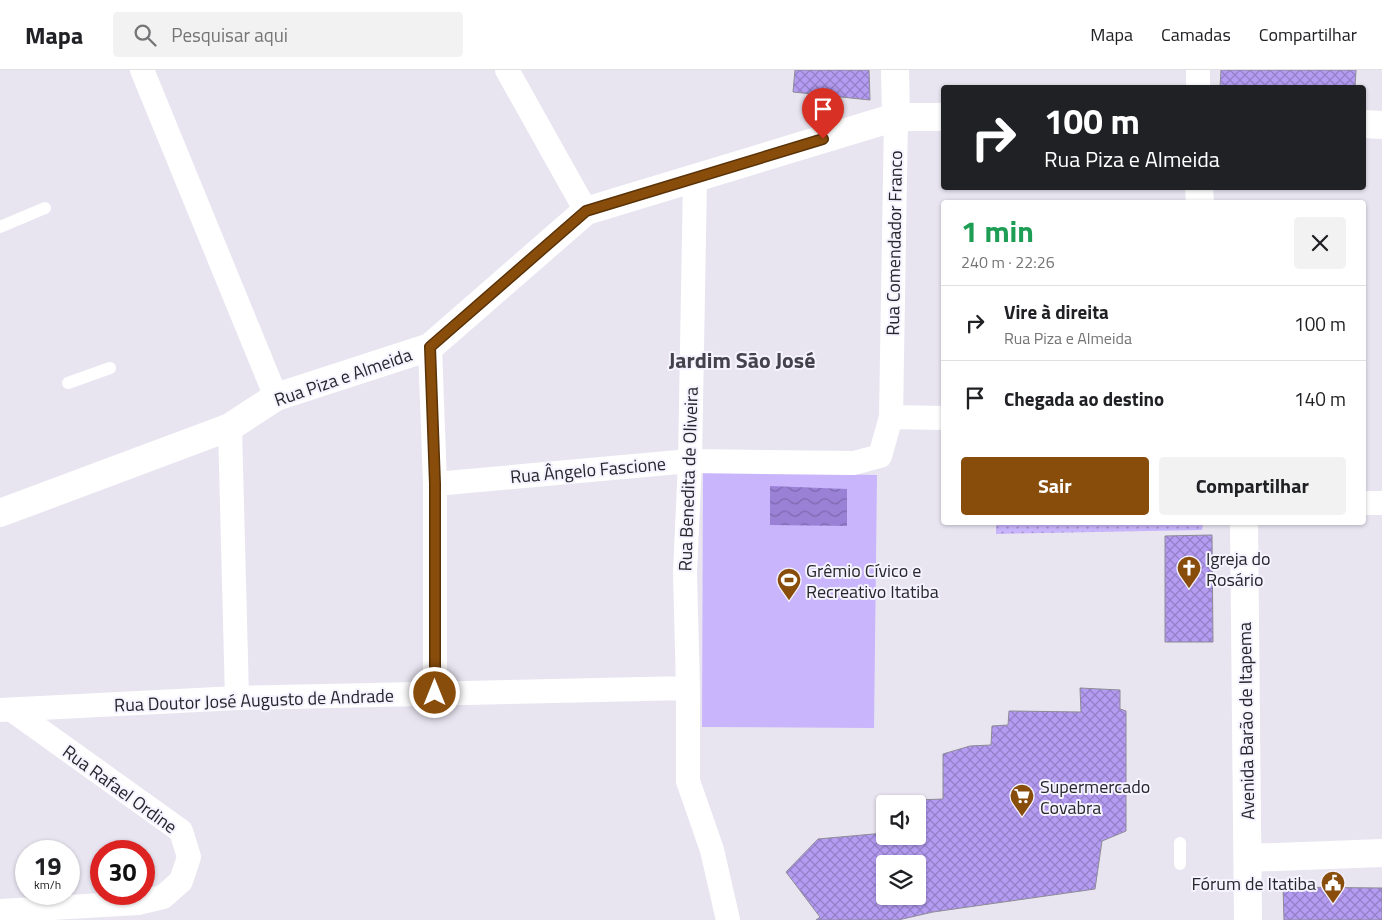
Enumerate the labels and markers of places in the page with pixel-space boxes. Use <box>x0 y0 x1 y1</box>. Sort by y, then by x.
pin <box>802 88 844 139</box>
place label: Igreja do Rosário <box>1206 545 1271 593</box>
church icon: Igreja do Rosário <box>1176 555 1202 589</box>
place label: Grêmio Cívico e Recreativo Itatiba <box>806 557 939 605</box>
sports icon: Grêmio Cívico e Recreativo Itatiba <box>776 567 802 601</box>
place label: Supermercado Covabra <box>1040 773 1150 821</box>
supermarket icon: Supermercado Covabra <box>1009 783 1035 817</box>
place label: Fórum de Itatiba <box>1191 870 1316 897</box>
public building icon: Fórum de Itatiba <box>1320 870 1346 904</box>

